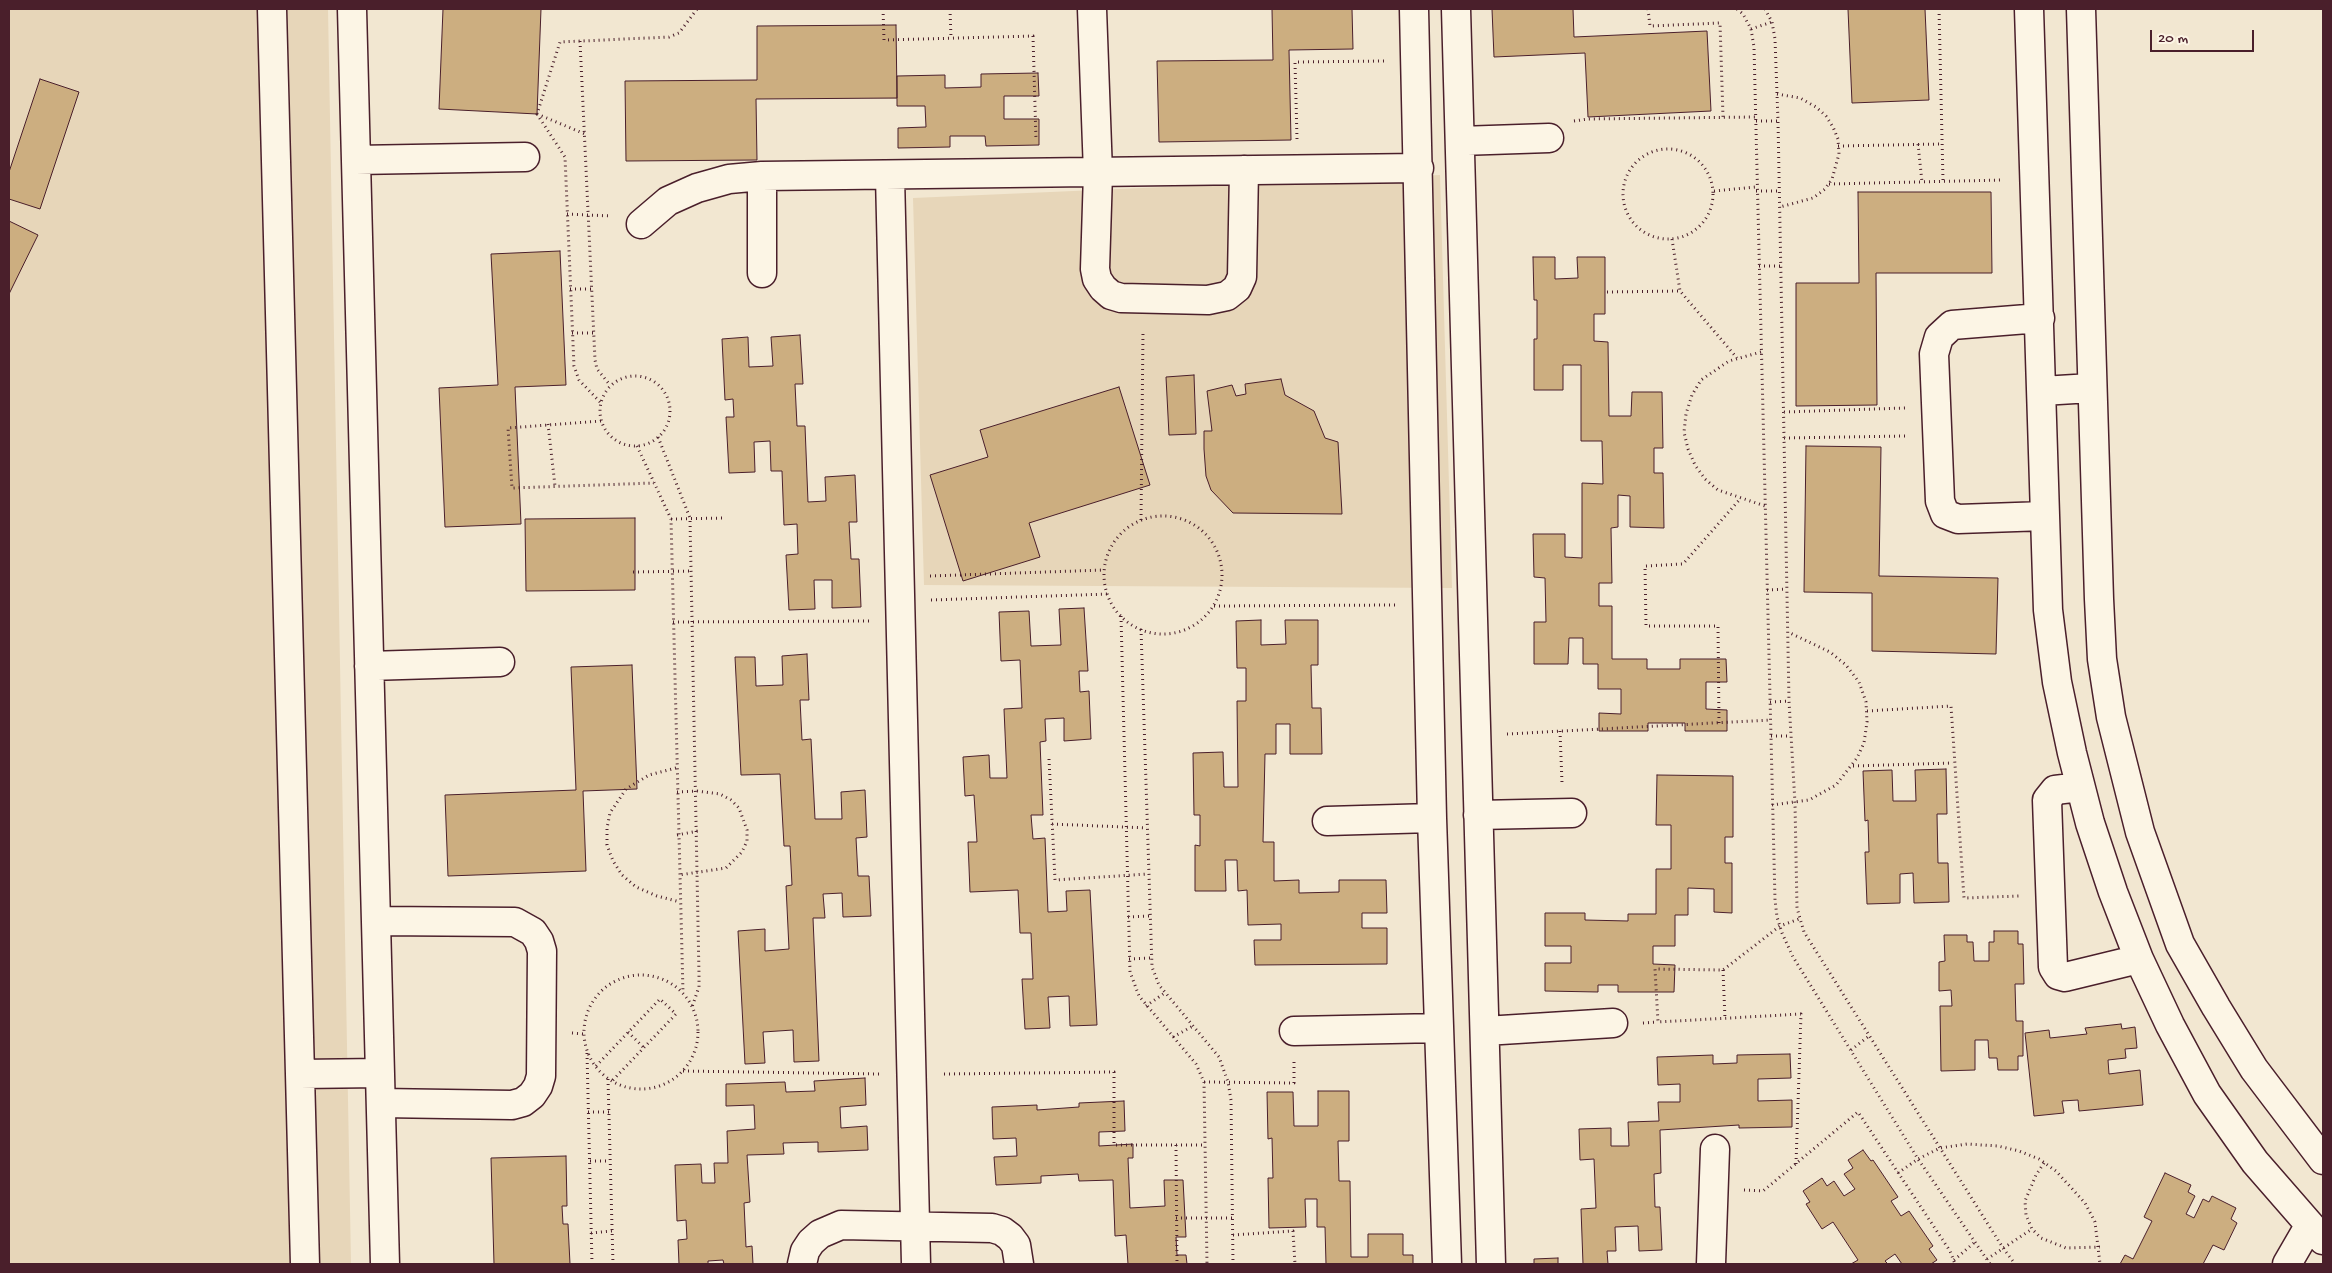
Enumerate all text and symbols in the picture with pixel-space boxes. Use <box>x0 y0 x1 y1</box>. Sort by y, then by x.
scale bar <box>2152 20 2256 52</box>
text: 20 m <box>2158 30 2188 48</box>

